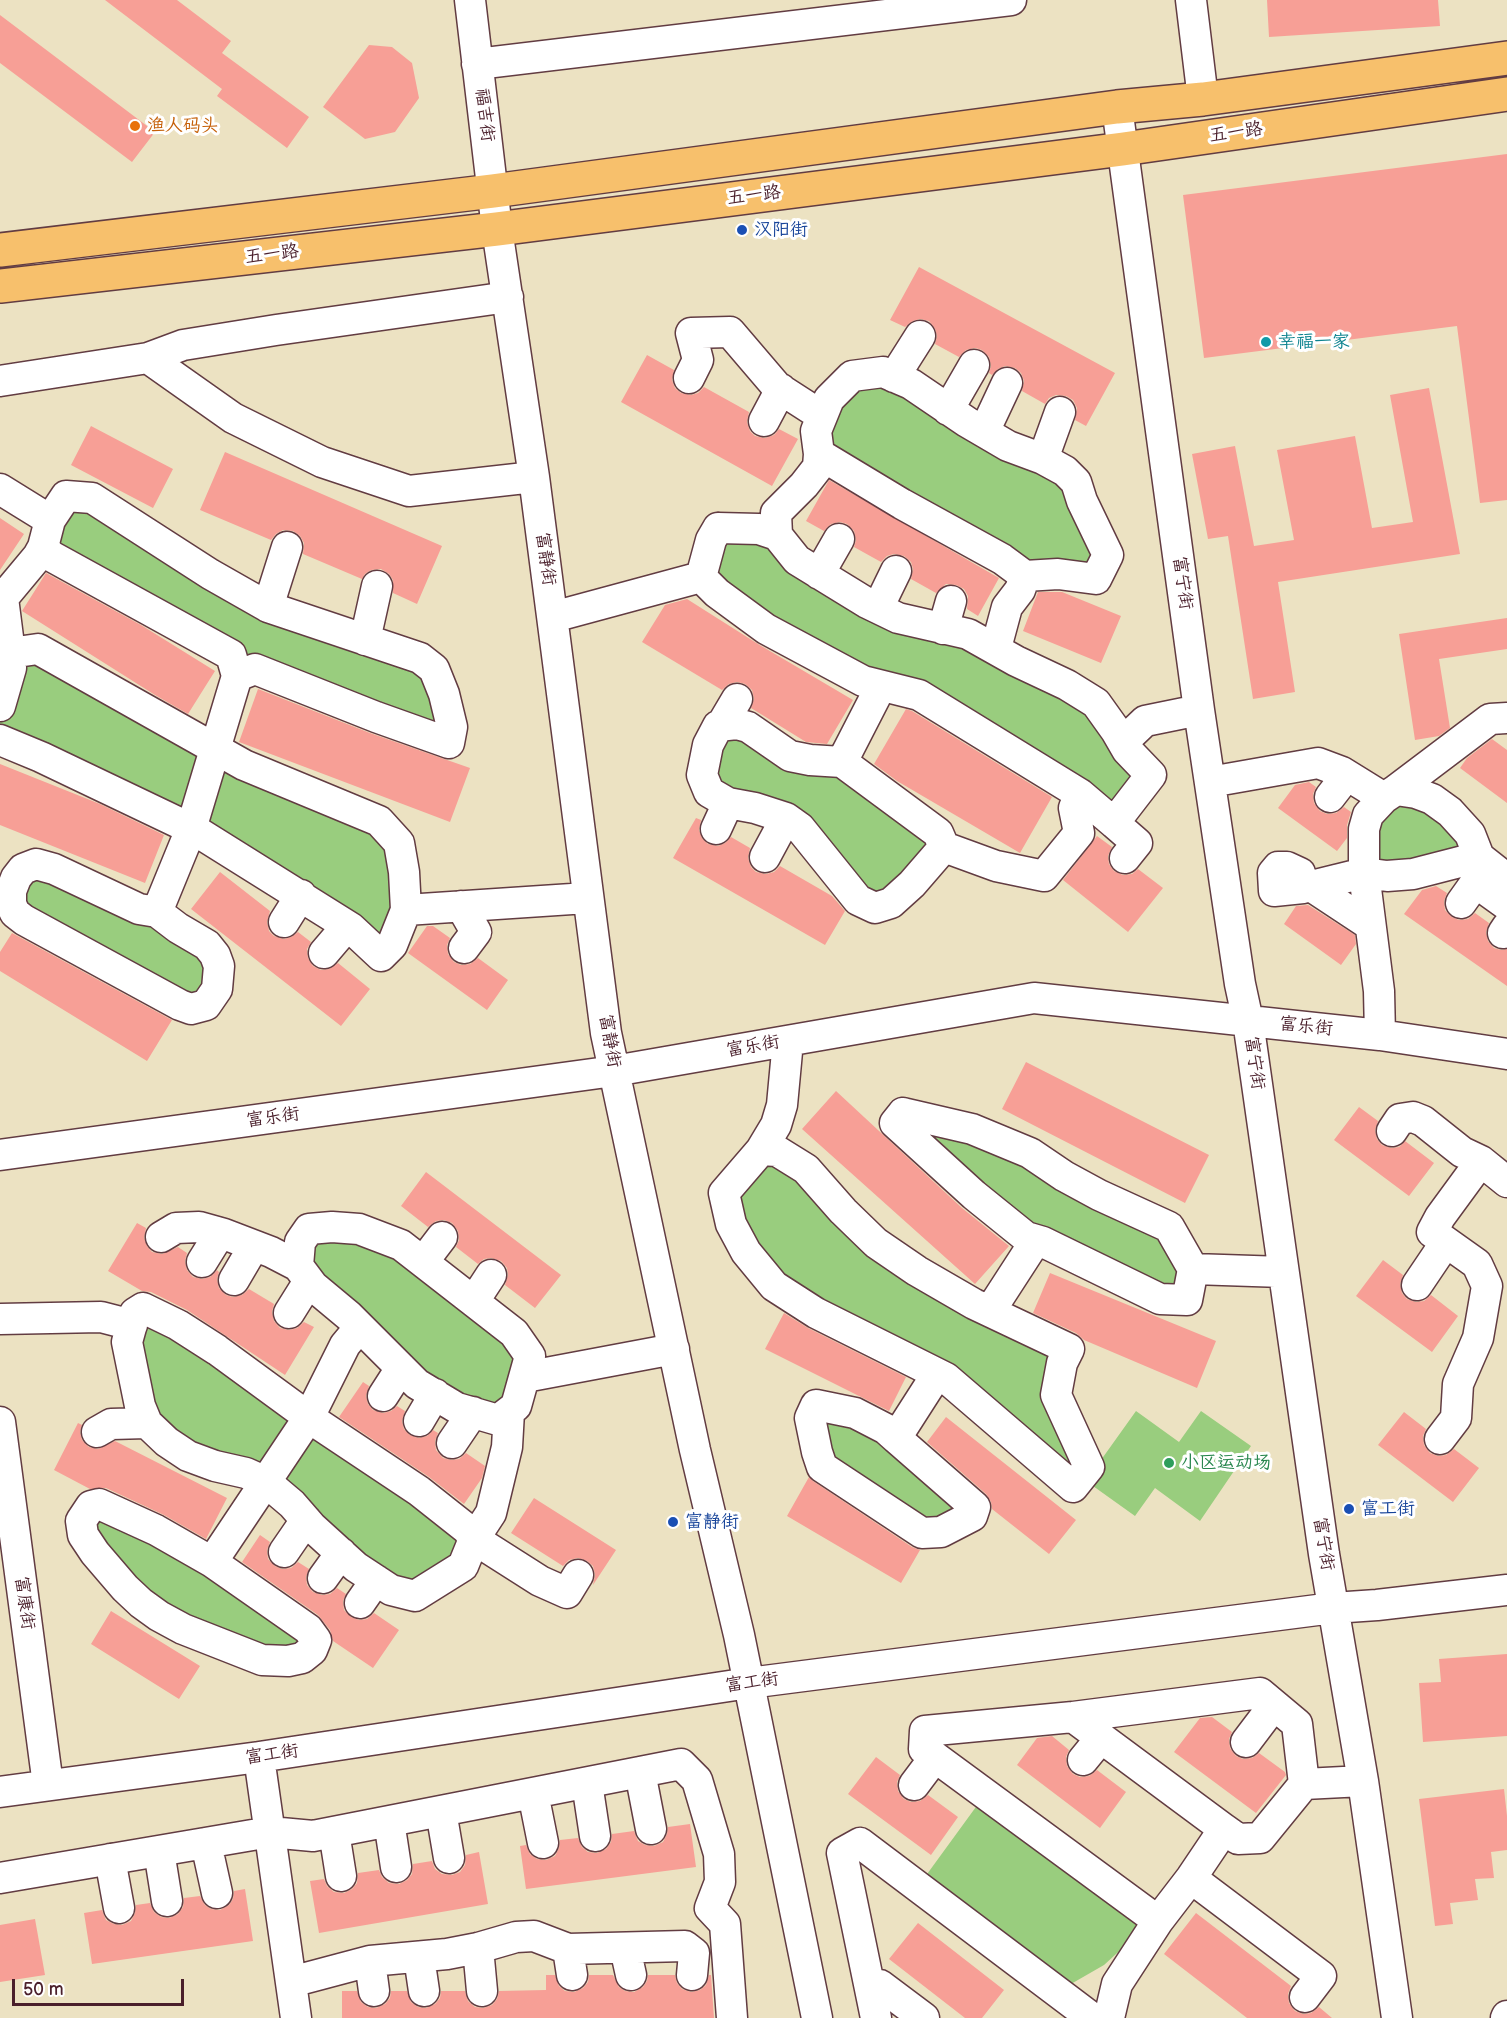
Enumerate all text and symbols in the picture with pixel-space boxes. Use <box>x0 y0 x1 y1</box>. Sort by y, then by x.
street label: 福吉街 <box>470 87 498 143</box>
place label: 渔人码头 <box>147 115 219 137</box>
marker: 渔人码头 <box>128 119 142 133</box>
street label: 五一路 <box>1208 119 1264 147</box>
street label: 五一路 <box>726 182 782 210</box>
place label: 汉阳街 <box>754 219 808 241</box>
marker: 汉阳街 <box>735 223 749 237</box>
street label: 五一路 <box>244 241 300 269</box>
place label: 幸福一家 <box>1278 331 1350 353</box>
marker: 幸福一家 <box>1259 335 1273 349</box>
street label: 富静街 <box>531 531 559 587</box>
street label: 富宁街 <box>1168 555 1196 611</box>
street label: 富静街 <box>594 1013 624 1069</box>
street label: 富乐街 <box>1278 1013 1334 1041</box>
street label: 富乐街 <box>725 1032 781 1062</box>
street label: 富宁街 <box>1240 1035 1268 1091</box>
street label: 富乐街 <box>245 1104 301 1132</box>
place label: 小区运动场 <box>1181 1452 1271 1474</box>
marker: 小区运动场 <box>1162 1456 1176 1470</box>
place label: 富工街 <box>1361 1498 1415 1520</box>
marker: 富工街 <box>1342 1502 1356 1516</box>
place label: 富静街 <box>685 1511 739 1533</box>
marker: 富静街 <box>666 1515 680 1529</box>
street label: 富宁街 <box>1308 1516 1338 1572</box>
street label: 富康街 <box>10 1575 38 1631</box>
street label: 富工街 <box>724 1669 780 1697</box>
street label: 富工街 <box>244 1741 300 1769</box>
scale bar <box>15 1967 188 2005</box>
text: 50 m <box>23 1979 64 2000</box>

